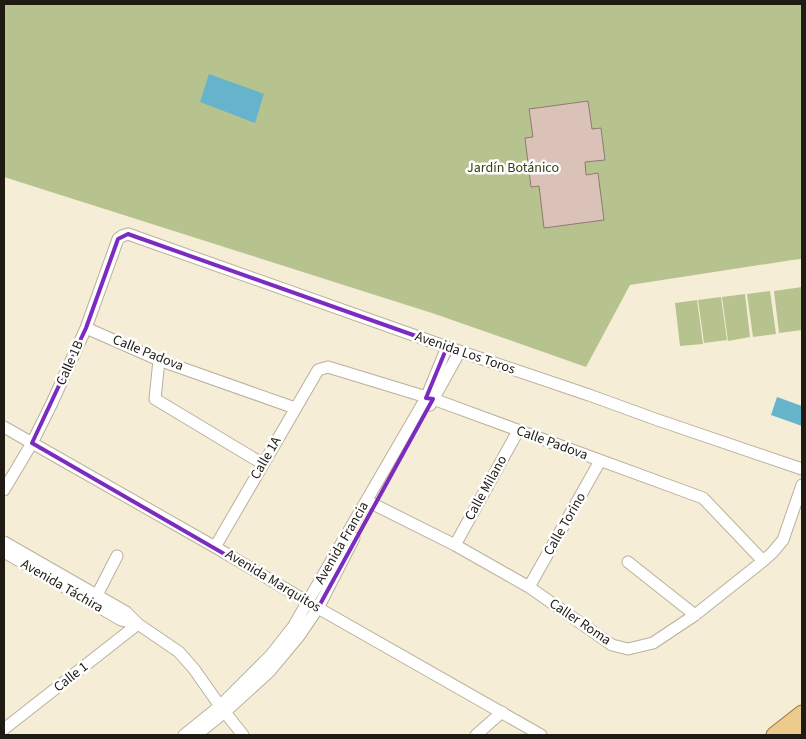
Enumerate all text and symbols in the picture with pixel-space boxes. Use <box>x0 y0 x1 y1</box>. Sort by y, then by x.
park label: Jardín Botánico <box>467 158 559 178</box>
street label: Avenida Los Toros <box>412 326 518 380</box>
street label: Calle Padova <box>110 330 186 376</box>
street label: Calle 1B <box>51 337 89 389</box>
street label: Calle Padova <box>513 421 591 465</box>
street label: Calle 1A <box>246 433 286 483</box>
street label: Calle Milano <box>460 452 512 524</box>
street label: Calle Torino <box>539 489 591 559</box>
street label: Avenida Francia <box>310 498 374 588</box>
street label: Avenida Marquitos <box>221 545 325 618</box>
street label: Avenida Táchira <box>17 554 107 618</box>
street label: Caller Roma <box>545 594 615 650</box>
street label: Calle 1 <box>50 657 93 697</box>

